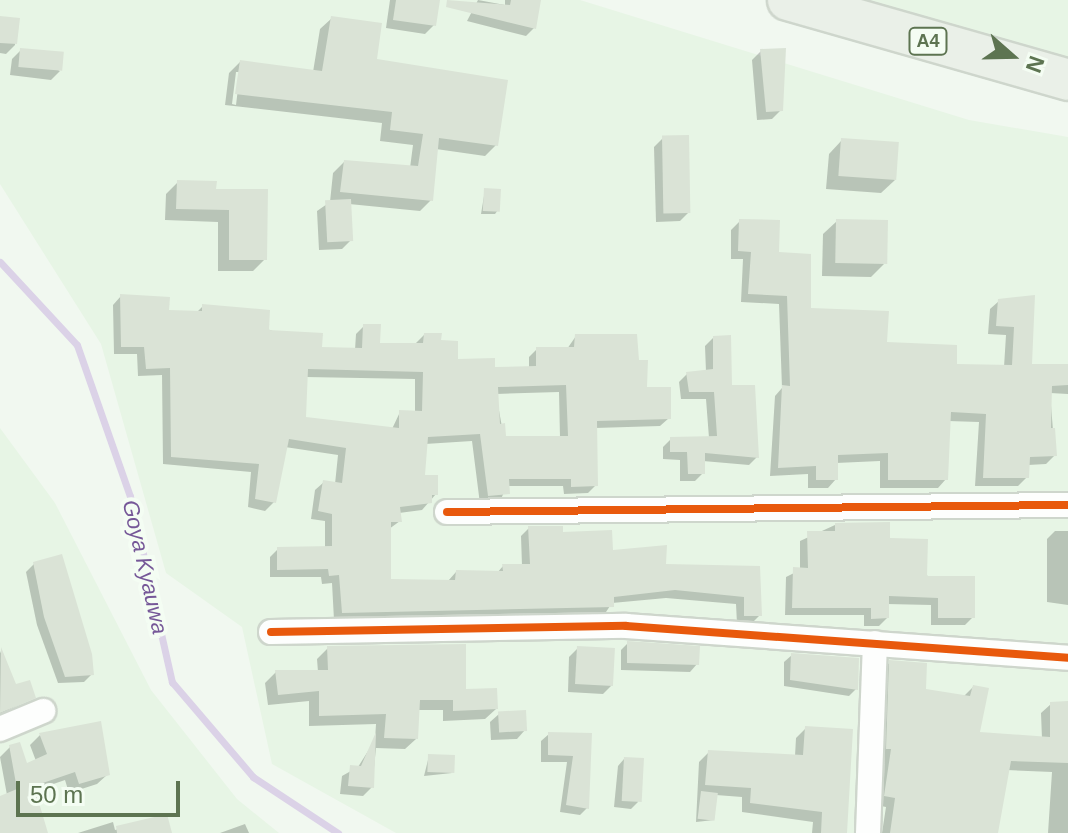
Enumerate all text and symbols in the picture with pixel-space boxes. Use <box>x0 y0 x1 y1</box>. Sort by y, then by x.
north arrow <box>972 16 1052 96</box>
road number: A4 <box>908 27 948 55</box>
text: N <box>1021 53 1049 76</box>
water label: Goya Kyauwa <box>117 497 173 637</box>
scale bar <box>20 765 184 815</box>
text: 50 m <box>30 781 83 808</box>

